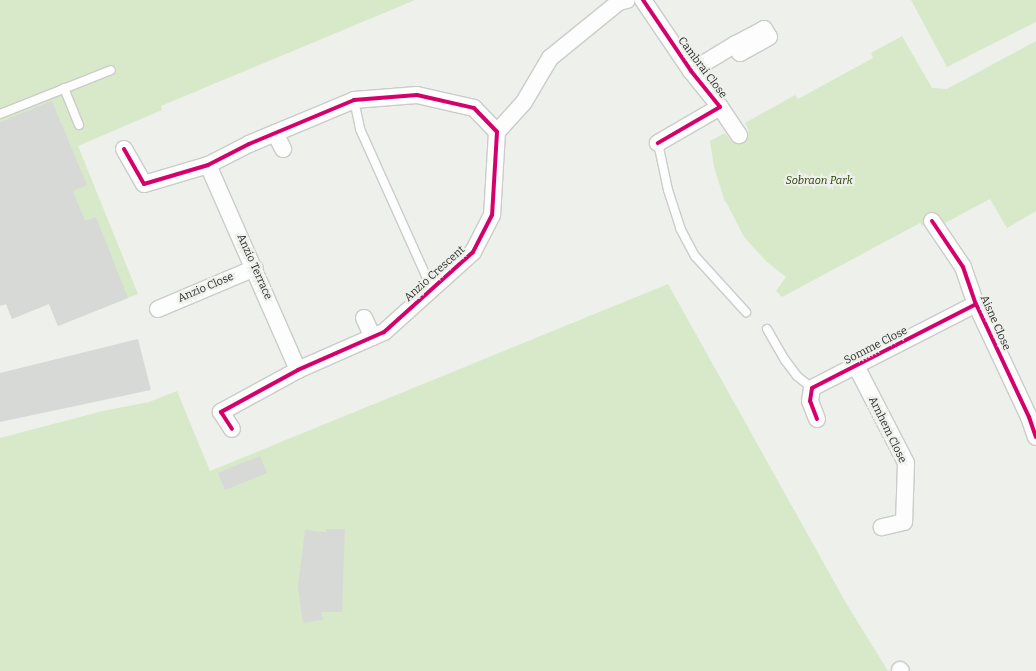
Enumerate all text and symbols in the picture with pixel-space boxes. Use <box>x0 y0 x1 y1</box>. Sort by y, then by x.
street label: Cambrai Close <box>675 35 729 101</box>
park label: Sobraon Park <box>785 174 853 188</box>
street label: Anzio Terrace <box>234 232 274 302</box>
street label: Anzio Crescent <box>402 243 468 305</box>
street label: Anzio Close <box>176 270 236 306</box>
street label: Aisne Close <box>977 293 1013 353</box>
street label: Somme Close <box>842 324 910 368</box>
street label: Arnhem Close <box>865 395 909 465</box>

